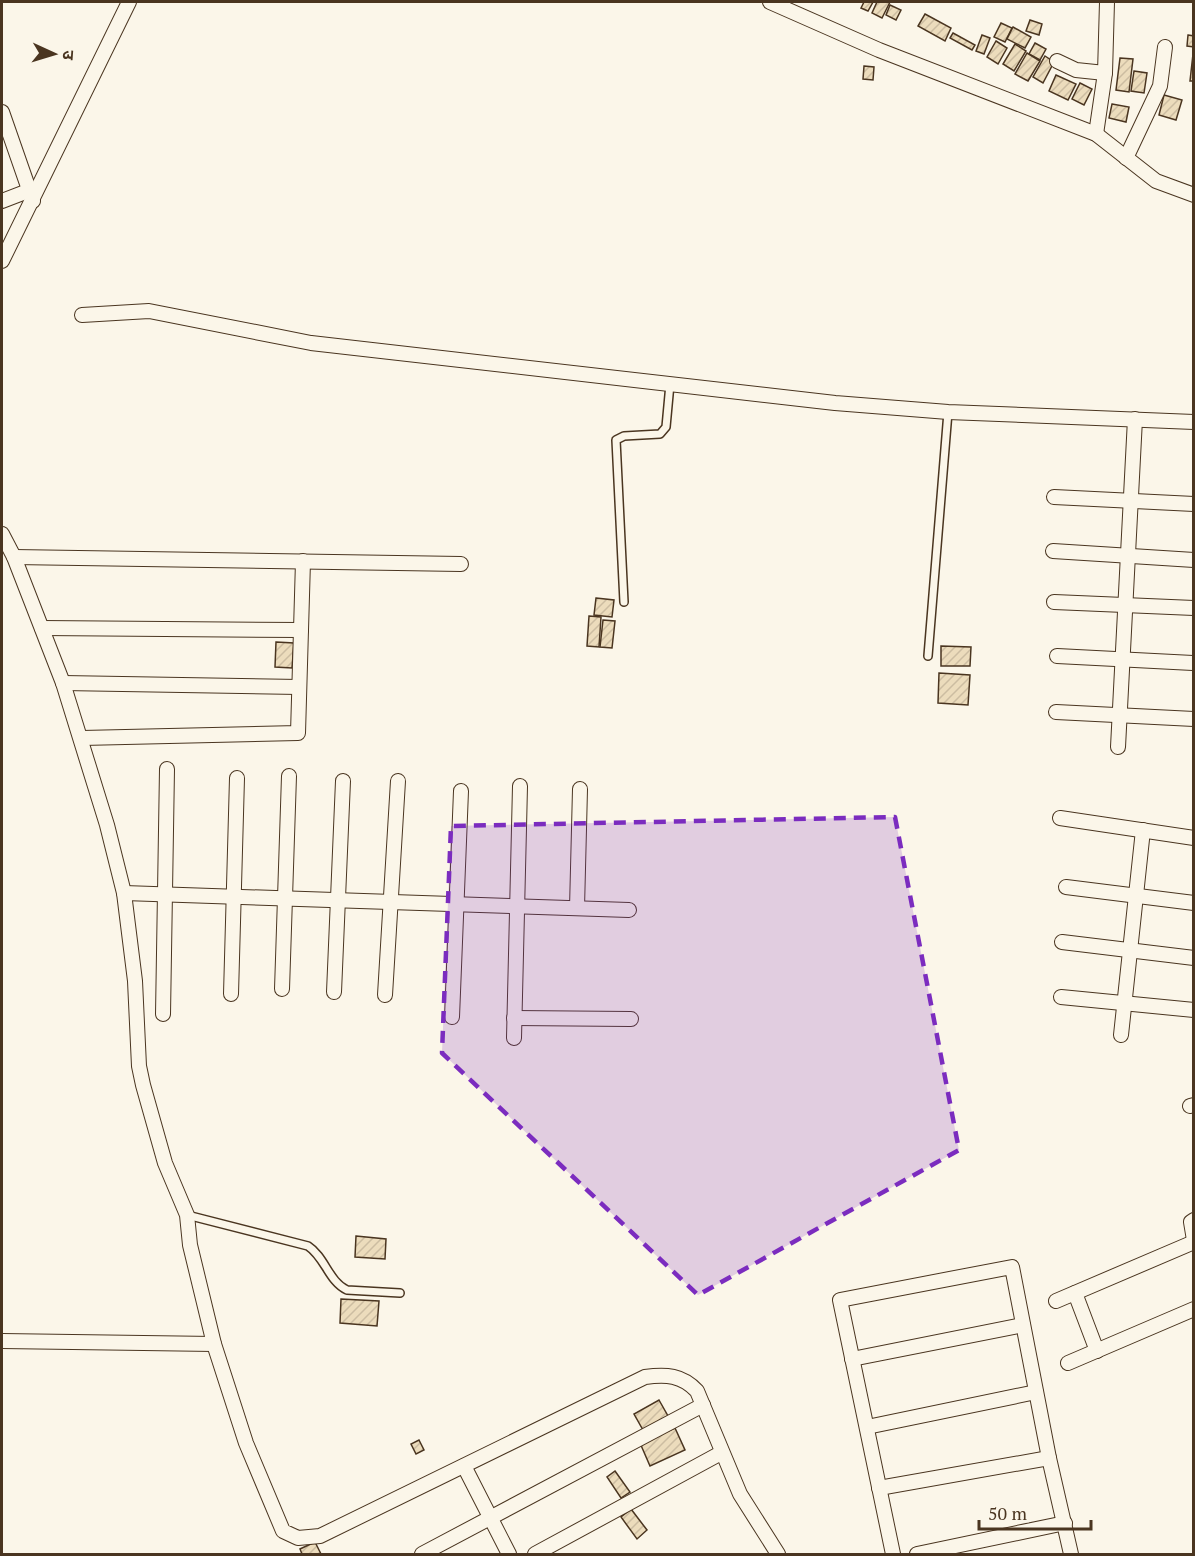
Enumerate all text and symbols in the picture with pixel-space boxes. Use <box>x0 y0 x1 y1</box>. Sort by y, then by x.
north arrow <box>24 24 84 84</box>
text: उ <box>58 50 80 61</box>
scale bar <box>979 1493 1092 1531</box>
text: 50 m <box>988 1501 1028 1525</box>

